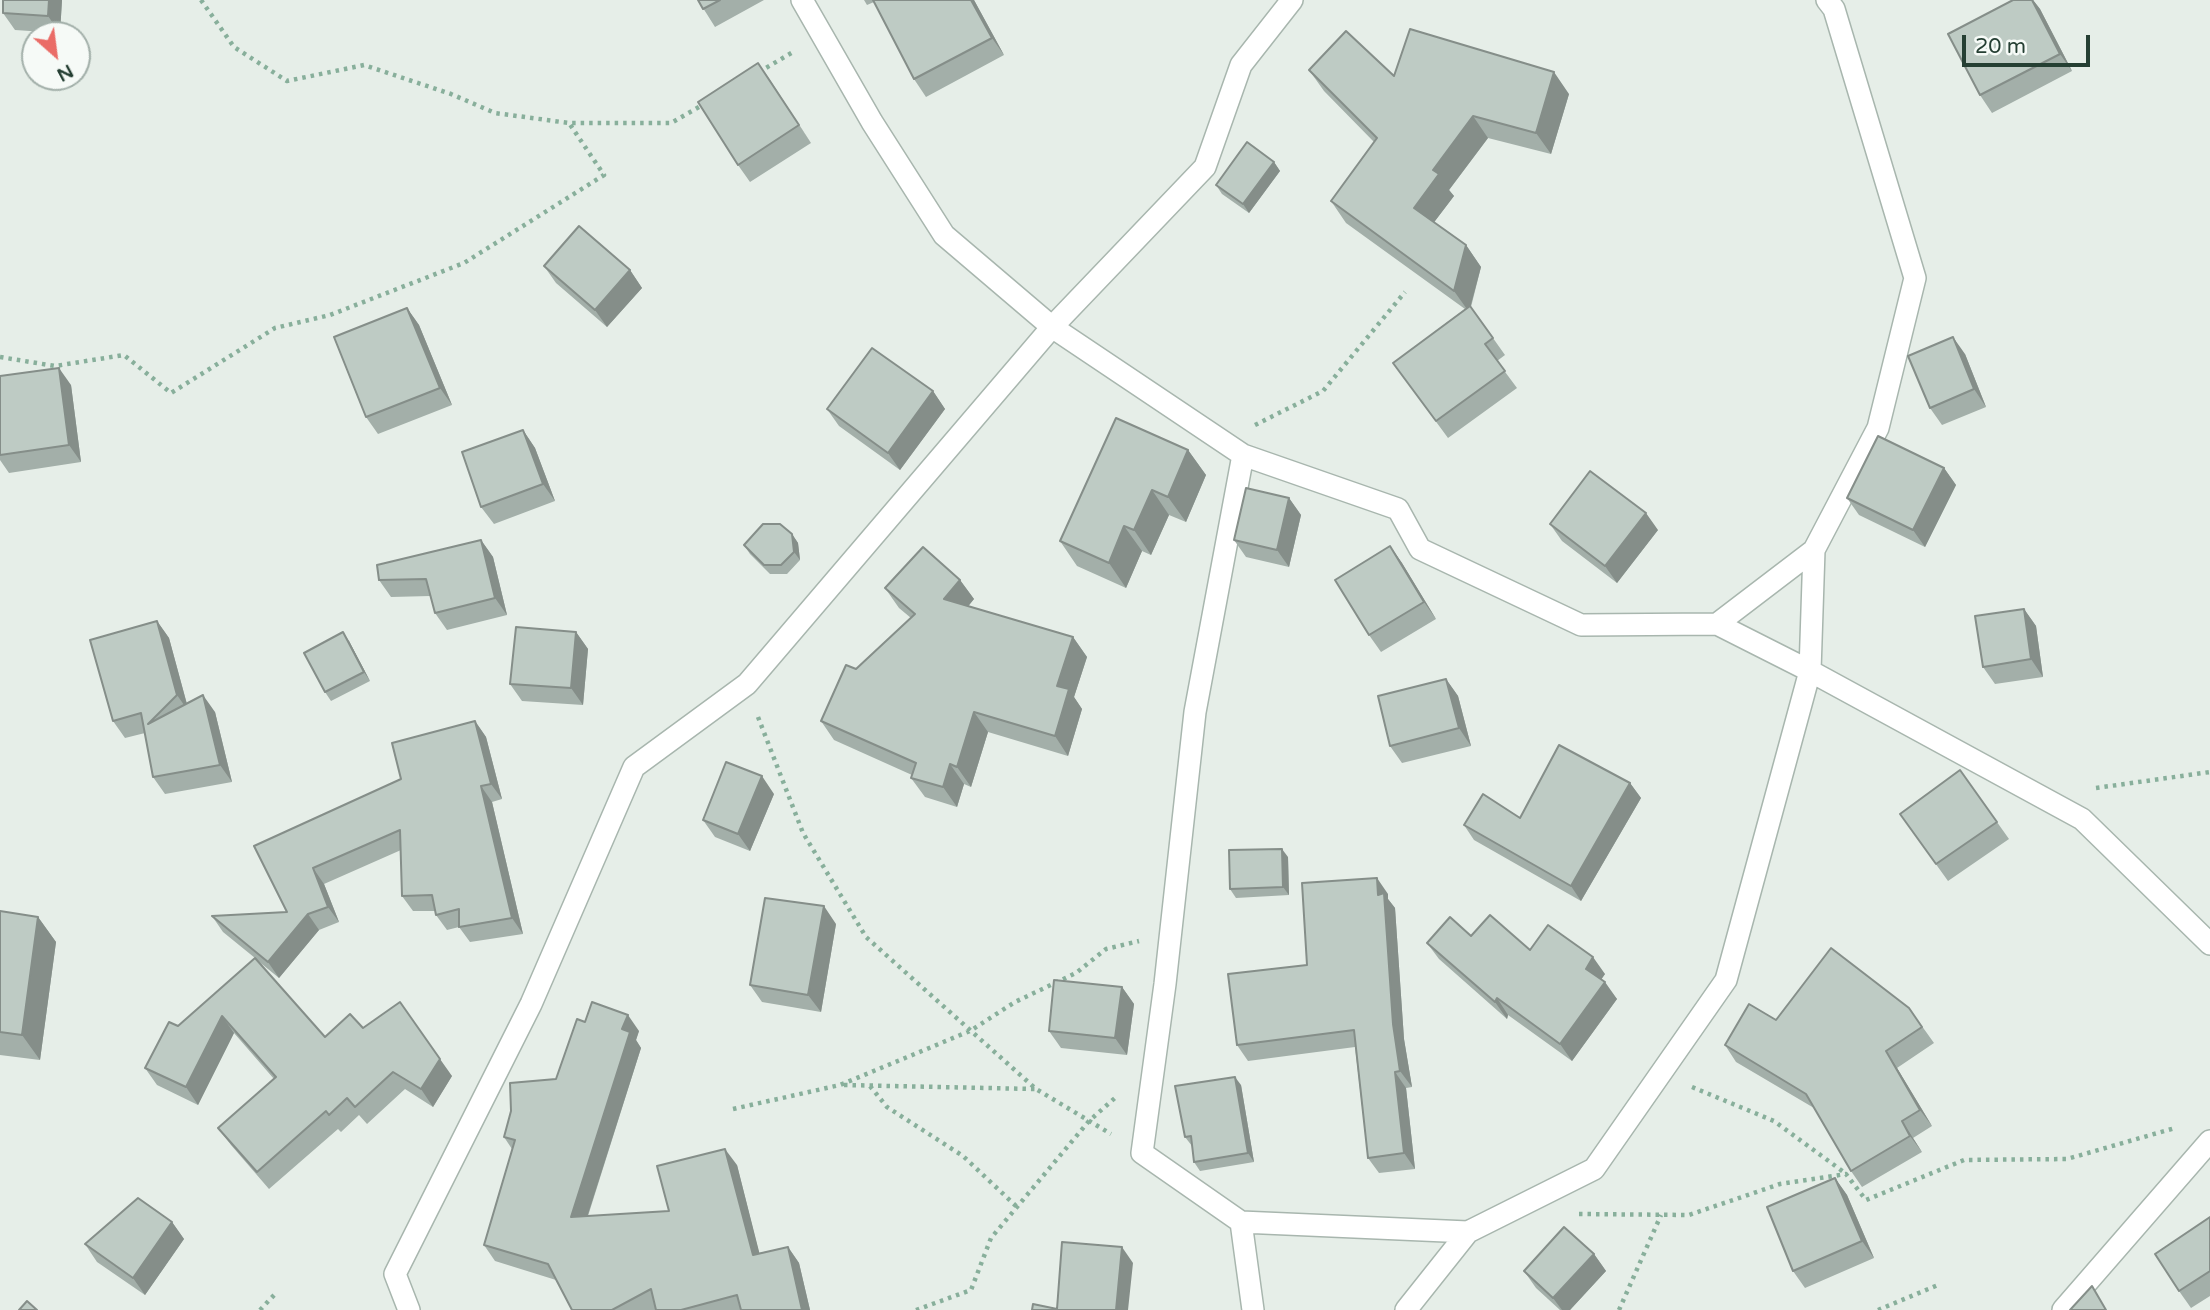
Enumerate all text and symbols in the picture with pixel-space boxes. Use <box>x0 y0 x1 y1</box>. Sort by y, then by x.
north arrow <box>21 21 91 91</box>
scale bar <box>1965 21 2093 65</box>
text: 20 m <box>1975 34 2026 59</box>
text: N <box>53 59 77 86</box>

